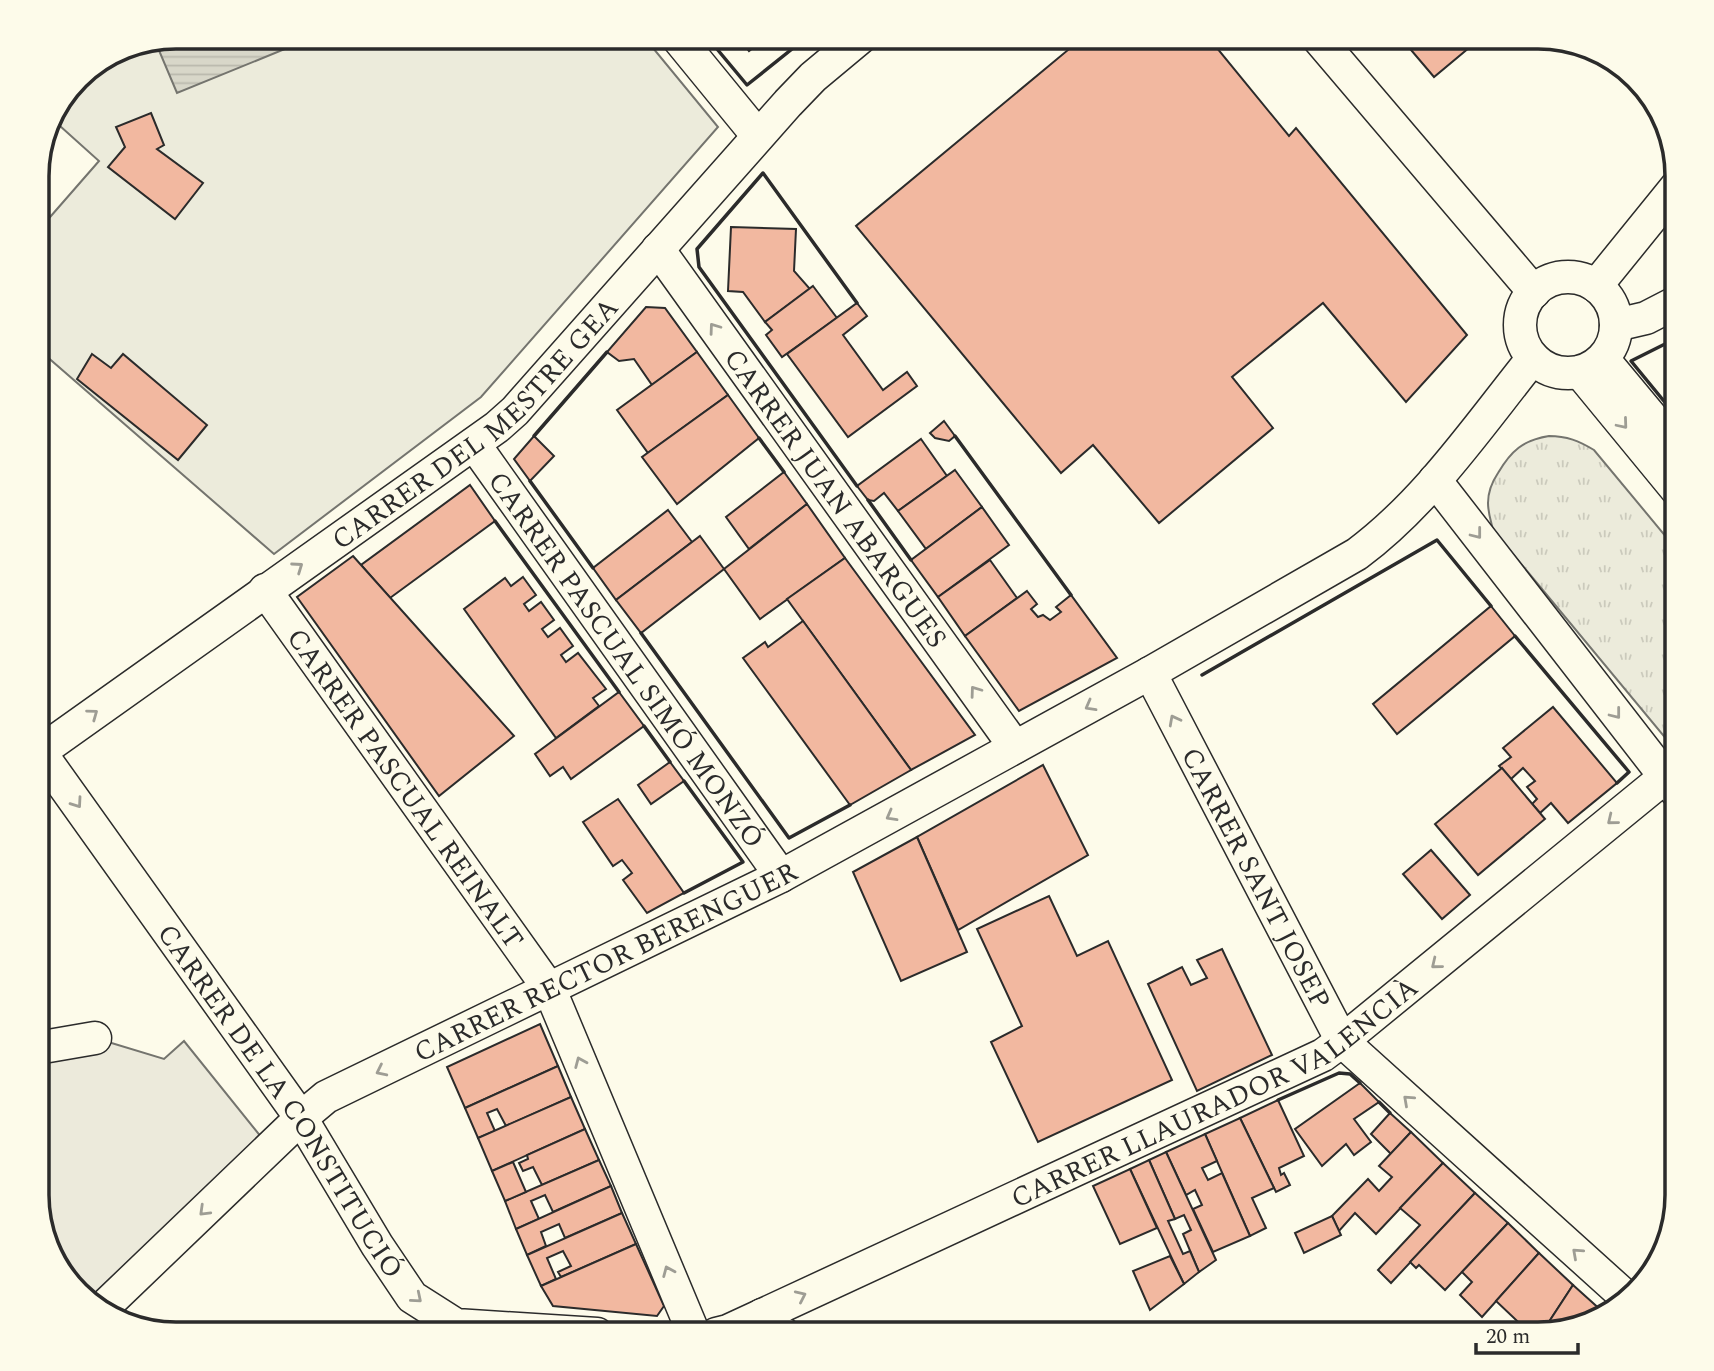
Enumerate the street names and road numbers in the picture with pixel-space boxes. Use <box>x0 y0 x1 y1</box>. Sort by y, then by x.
street label: CARRER DEL MESTRE GEA <box>323 288 629 561</box>
street label: CARRER JUAN ABARGUES <box>713 340 957 657</box>
street label: CARRER PASCUAL SIMÓ MONZÓ <box>477 463 775 858</box>
street label: CARRER PASCUAL REINALT <box>275 619 534 958</box>
street label: CARRER SANT JOSEP <box>1169 740 1342 1017</box>
street label: CARRER RECTOR BERENGUER <box>407 851 806 1074</box>
street label: CARRER DE LA CONSTITUCIÓ <box>146 915 414 1288</box>
street label: CARRER LLAURADOR VALENCIÀ <box>1004 967 1428 1220</box>

